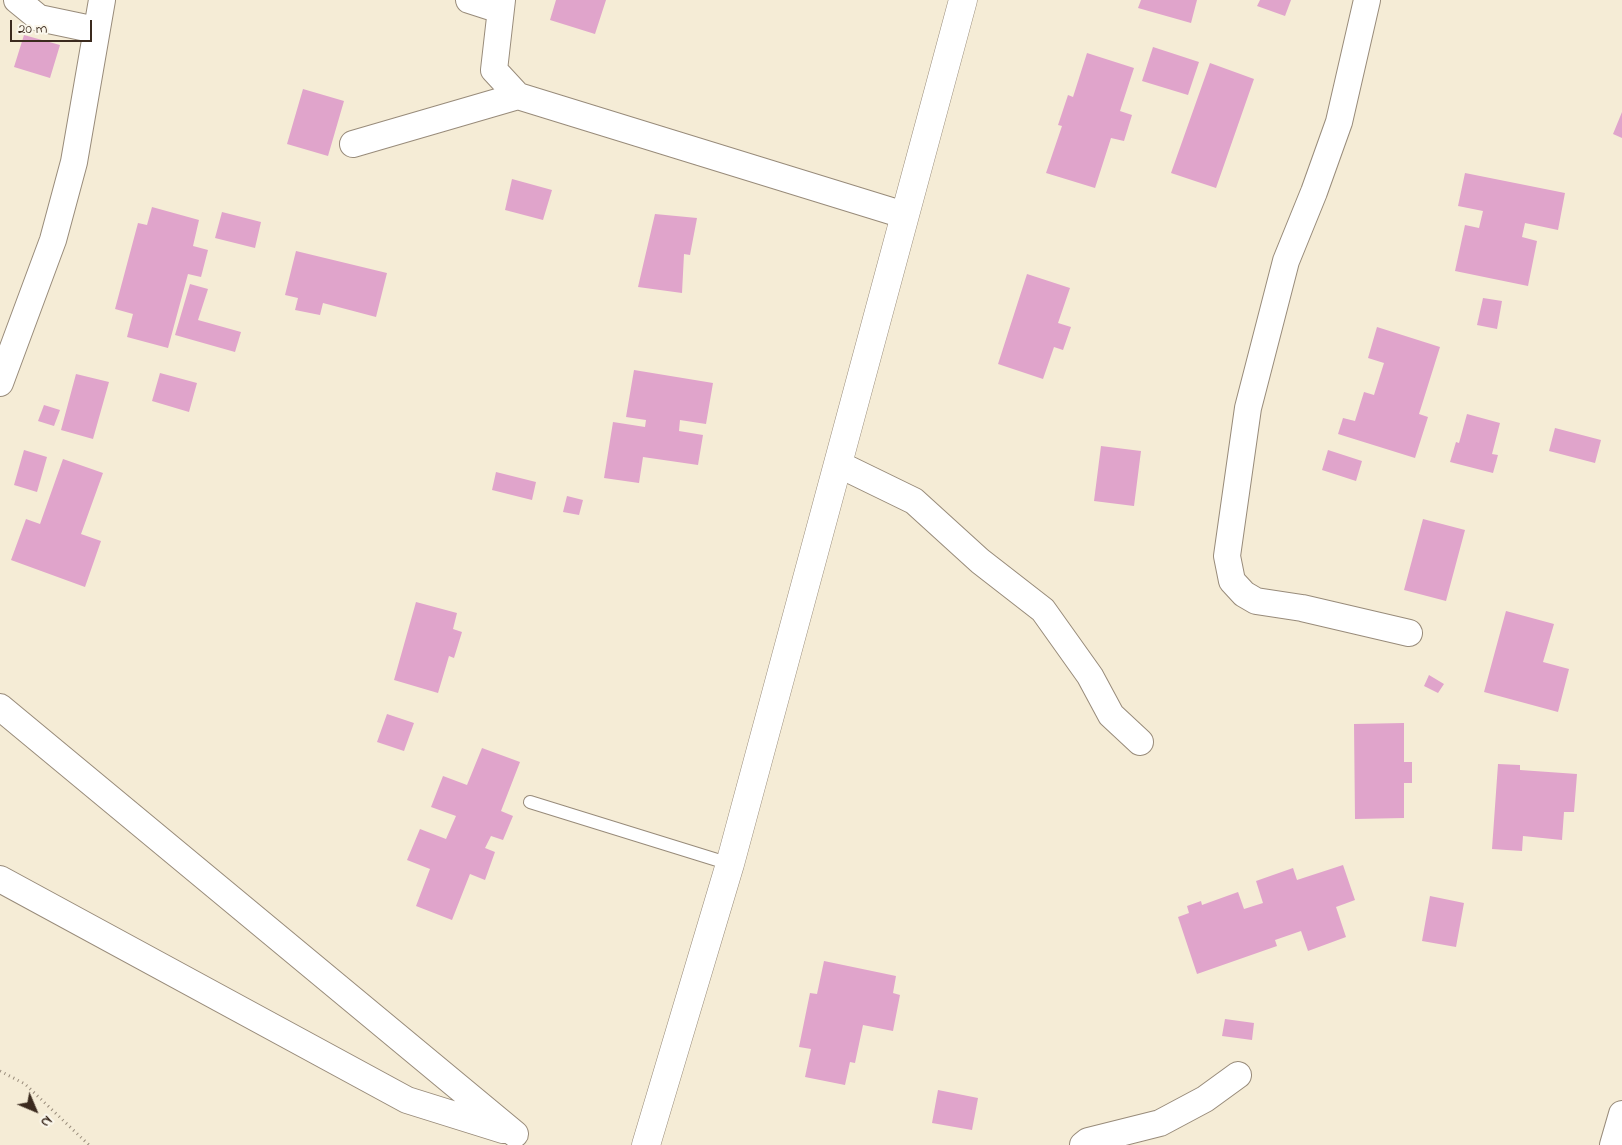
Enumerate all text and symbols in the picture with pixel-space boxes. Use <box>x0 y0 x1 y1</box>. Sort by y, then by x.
scale bar <box>12 10 95 42</box>
text: 20 m <box>18 18 47 40</box>
north arrow <box>10 1085 60 1135</box>
text: N <box>35 1110 57 1132</box>

